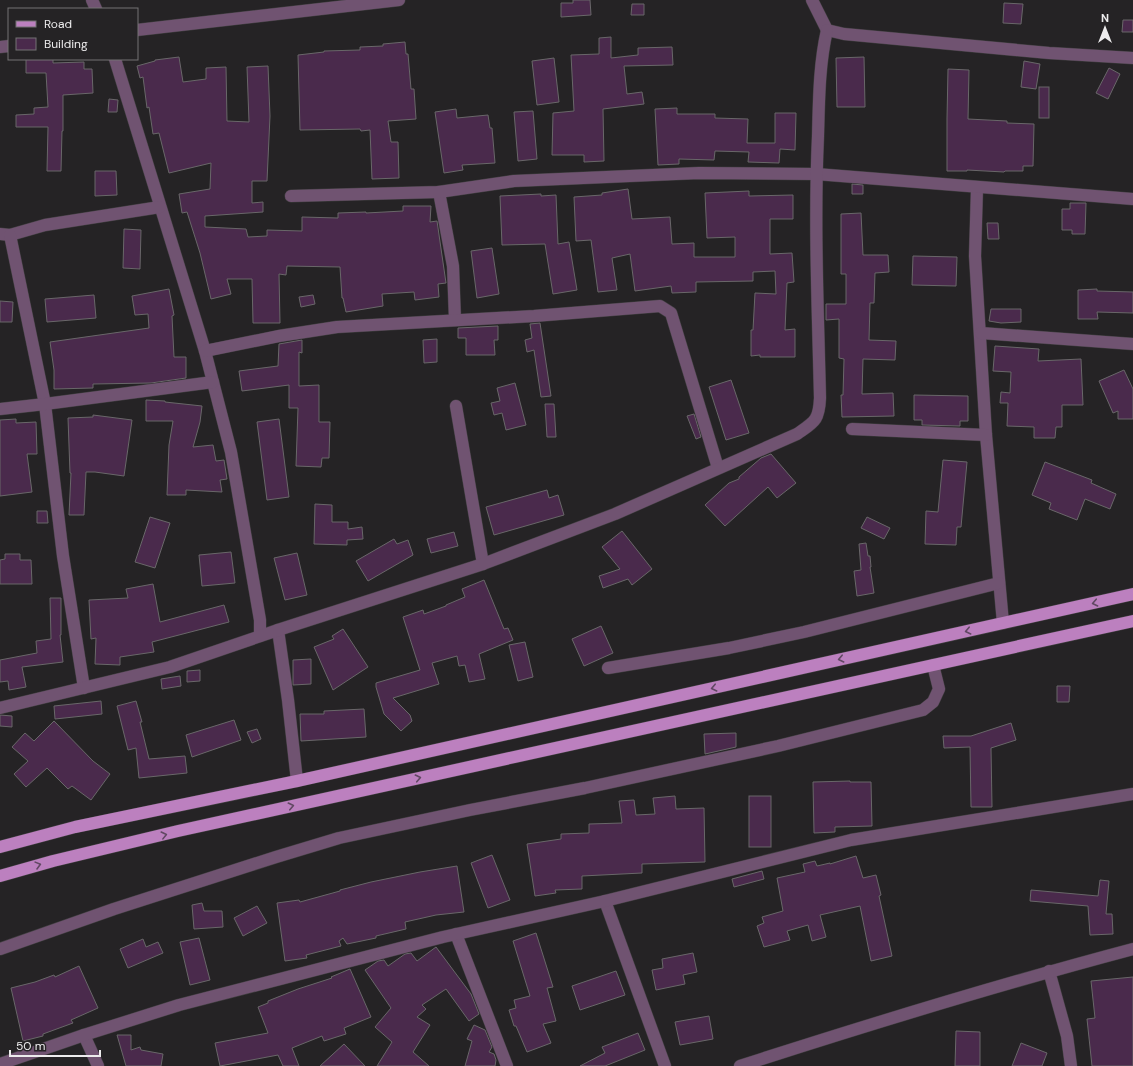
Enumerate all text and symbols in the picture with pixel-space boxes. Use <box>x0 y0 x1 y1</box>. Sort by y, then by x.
legend <box>8 8 138 60</box>
north arrow <box>1085 8 1125 48</box>
text: N <box>1101 11 1109 25</box>
text: Road <box>44 16 72 32</box>
text: Building <box>44 36 88 52</box>
one-way arrow <box>1092 598 1098 606</box>
one-way arrow <box>965 626 971 634</box>
one-way arrow <box>838 655 844 663</box>
one-way arrow <box>711 683 717 691</box>
one-way arrow <box>414 774 421 782</box>
one-way arrow <box>288 802 294 810</box>
one-way arrow <box>161 831 167 839</box>
one-way arrow <box>34 862 41 870</box>
scale bar <box>10 1032 100 1058</box>
text: 50 m <box>16 1038 45 1054</box>

